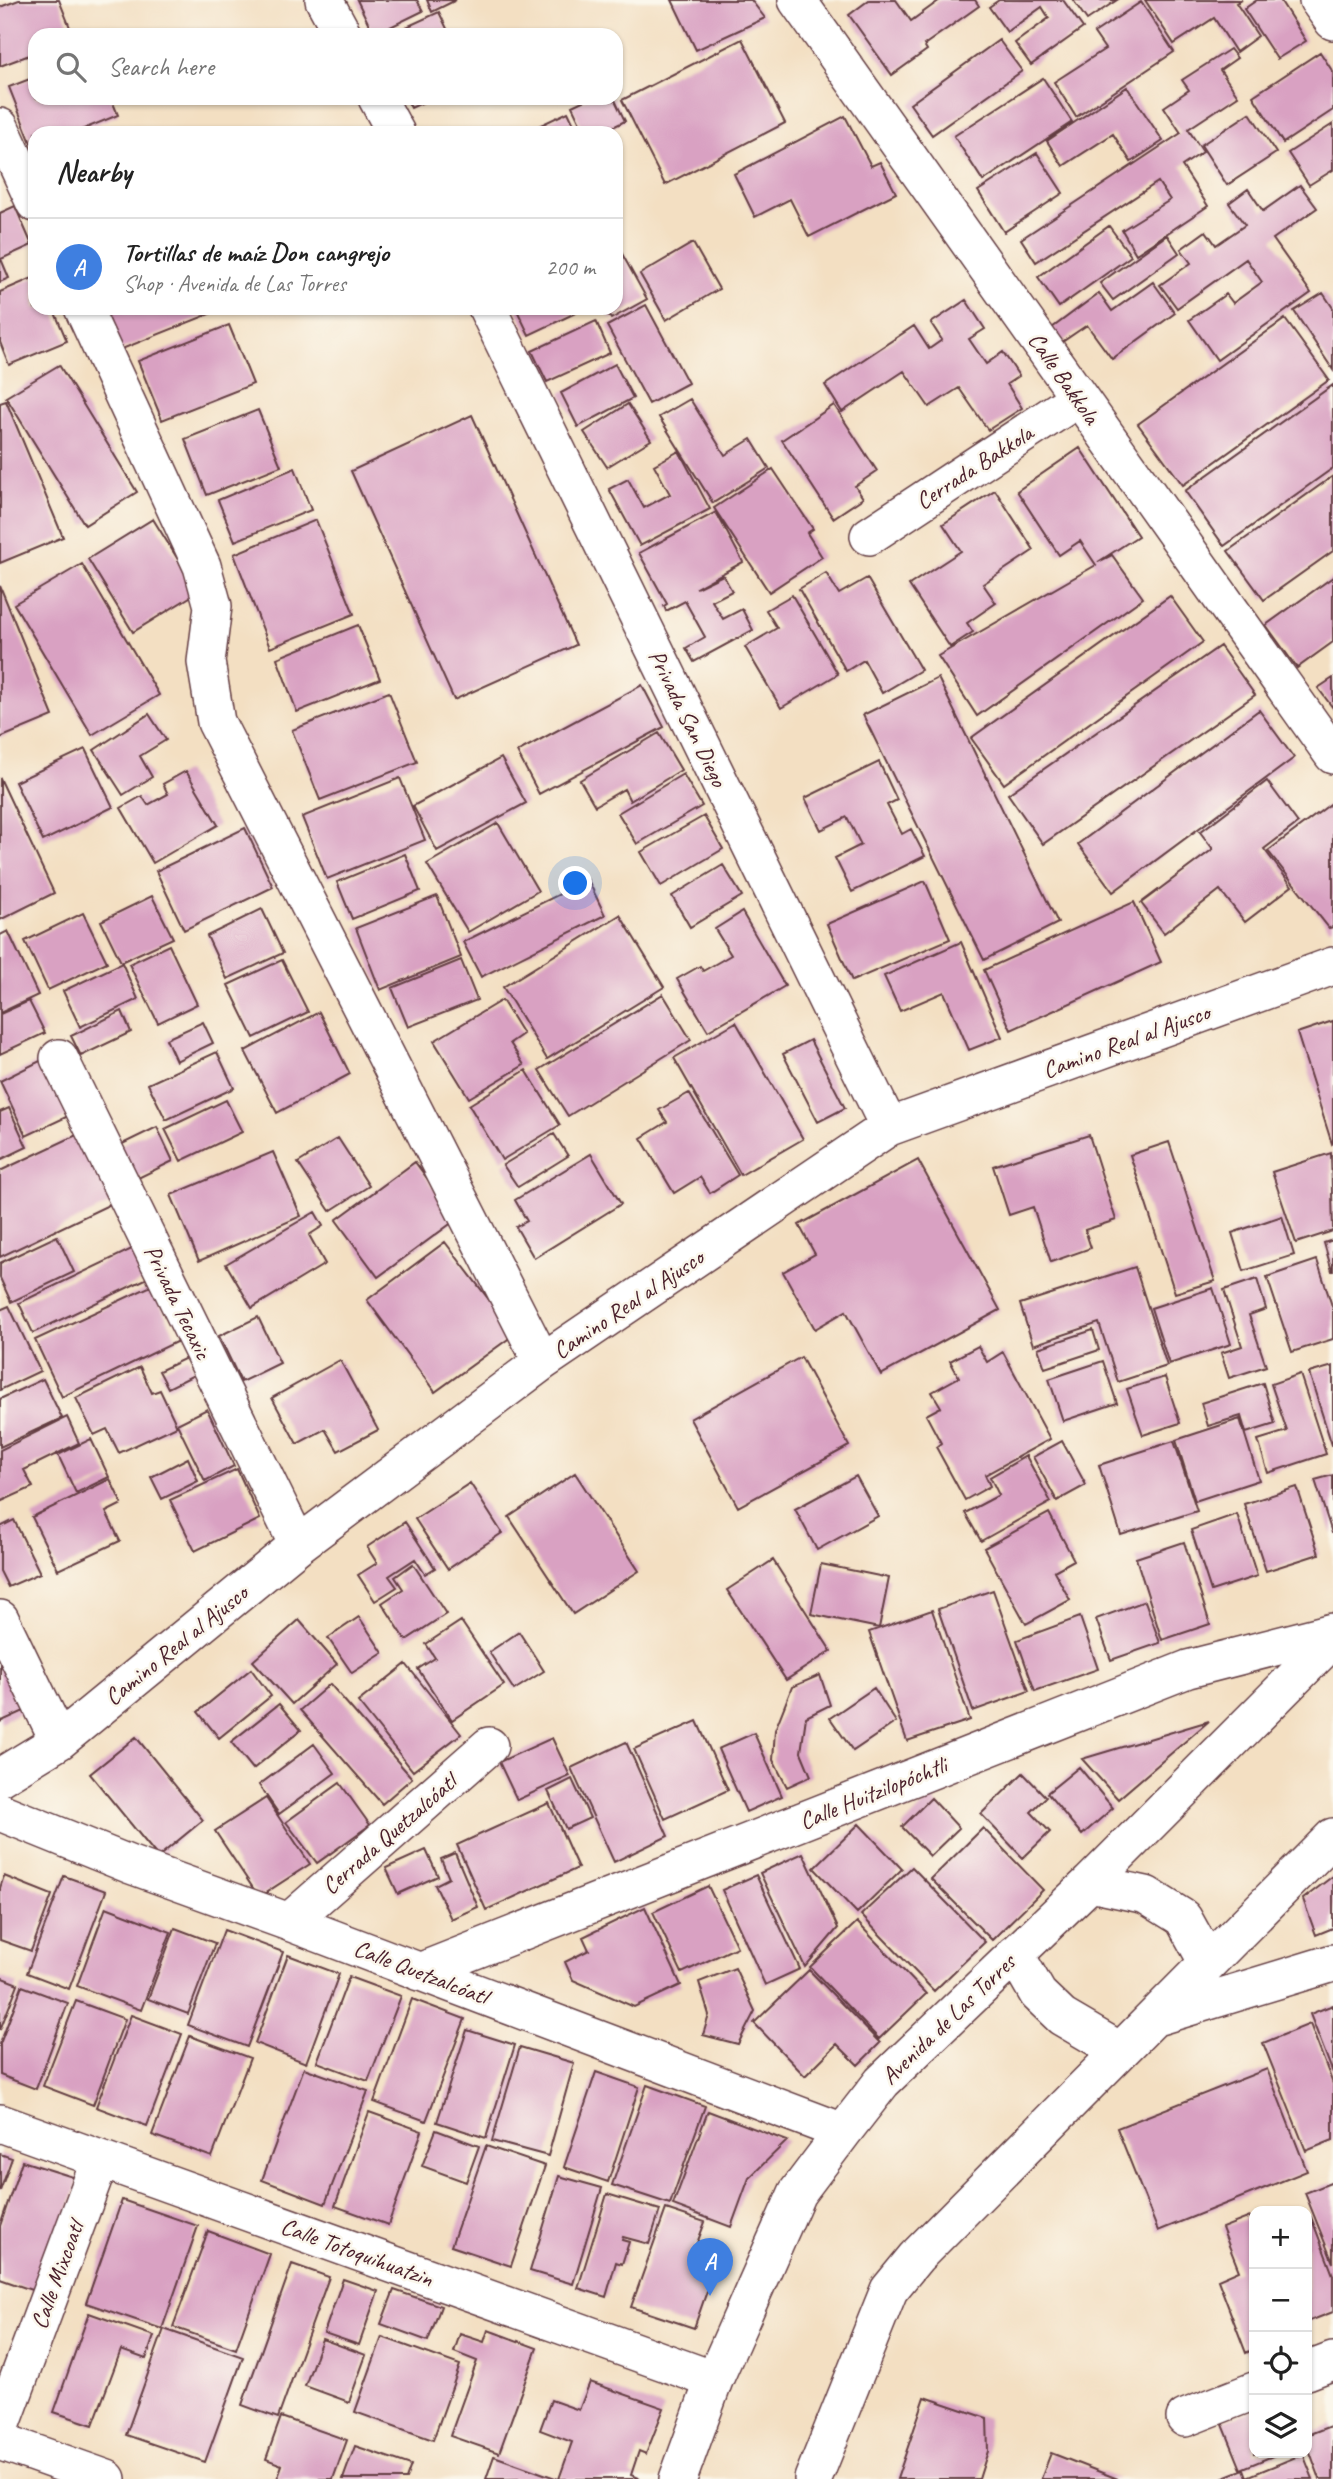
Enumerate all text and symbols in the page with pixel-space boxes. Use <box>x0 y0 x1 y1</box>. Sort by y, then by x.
search box <box>28 28 623 105</box>
icon: search <box>52 48 90 86</box>
text: Search here <box>108 50 214 83</box>
text: Nearby <box>56 153 132 191</box>
text: Tortillas de maíz Don cangrejo <box>123 236 389 269</box>
text: A <box>73 253 85 282</box>
text: 200 m <box>546 253 595 282</box>
text: Shop · Avenida de Las Torres <box>123 269 346 298</box>
street label: Calle Bakkola <box>1021 326 1107 431</box>
street label: Cerrada Bakkola <box>910 417 1040 516</box>
street label: Privada San Diego <box>642 645 735 793</box>
your location <box>558 866 592 900</box>
street label: Camino Real al Ajusco <box>1038 996 1216 1085</box>
street label: Privada Tecaxic <box>137 1240 219 1365</box>
street label: Camino Real al Ajusco <box>547 1241 711 1365</box>
street label: Camino Real al Ajusco <box>98 1577 256 1712</box>
street label: Calle Huitzilopóchtli <box>795 1749 953 1836</box>
street label: Cerrada Quetzalcóatl <box>315 1765 465 1901</box>
street label: Calle Quetzalcóatl <box>350 1933 496 2013</box>
street label: Avenida de Las Torres <box>874 1946 1023 2091</box>
map controls <box>1249 2206 1312 2458</box>
button: + <box>1249 2206 1312 2269</box>
street label: Calle Totoquihuatzin <box>277 2211 437 2294</box>
street label: Calle Mixcoatl <box>24 2213 92 2333</box>
pin: A <box>687 2238 733 2296</box>
button: − <box>1249 2269 1312 2332</box>
button: locate <box>1249 2332 1312 2395</box>
button: layers <box>1249 2395 1312 2458</box>

